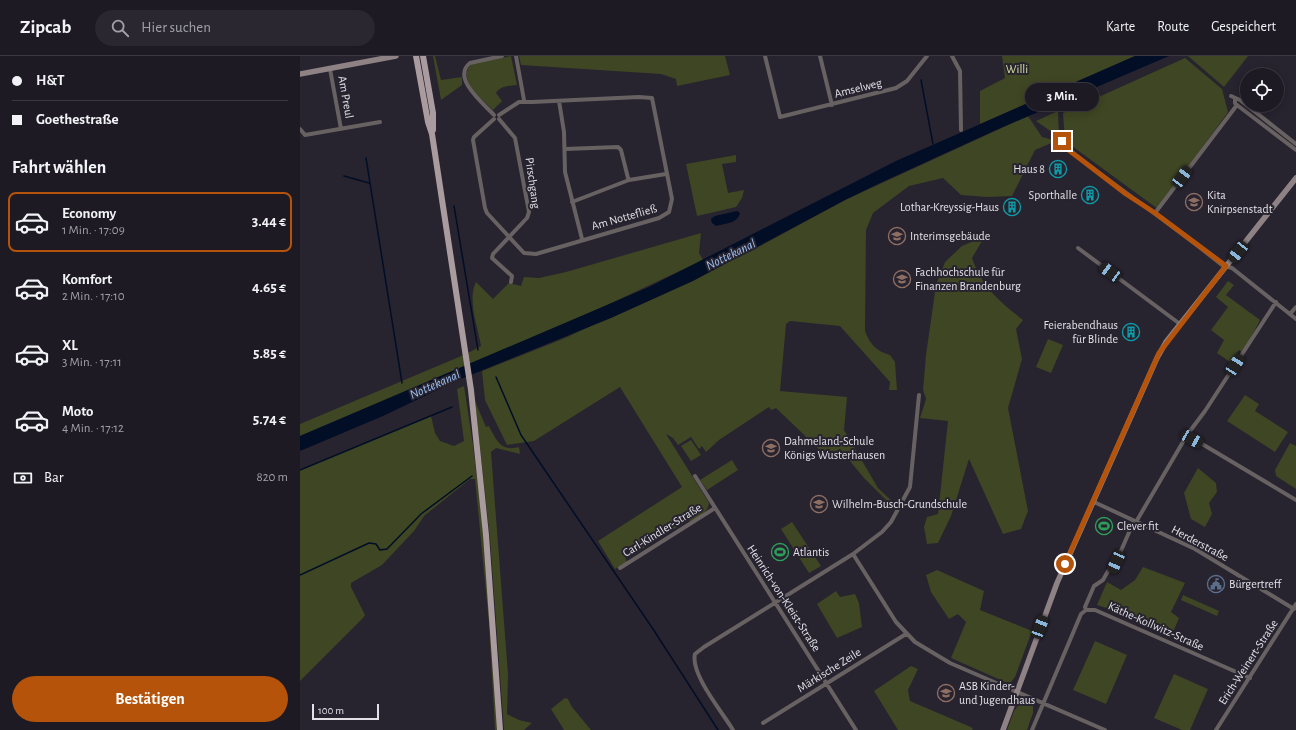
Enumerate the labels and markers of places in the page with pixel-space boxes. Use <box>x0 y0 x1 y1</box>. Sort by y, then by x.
building icon: Haus 8 <box>1048 159 1068 179</box>
place label: Haus 8 <box>1013 163 1045 175</box>
building icon: Sporthalle <box>1080 185 1100 205</box>
place label: Sporthalle <box>1029 189 1077 201</box>
place label: Kita Knirpsenstadt <box>1207 189 1273 215</box>
school or university icon: Kita Knirpsenstadt <box>1184 192 1204 212</box>
building icon: Lothar-Kreyssig-Haus <box>1002 197 1022 217</box>
place label: Lothar-Kreyssig-Haus <box>900 201 999 214</box>
school or university icon: Interimsgebäude <box>887 226 907 246</box>
place label: Interimsgebäude <box>910 230 990 242</box>
place label: Fachhochschule für Finanzen Brandenburg <box>915 266 1021 292</box>
school or university icon: Fachhochschule für Finanzen Brandenburg <box>892 269 912 289</box>
place label: Feierabendhaus für Blinde <box>1044 319 1118 345</box>
building icon: Feierabendhaus für Blinde <box>1121 322 1141 342</box>
place label: Dahmeland-Schule Königs Wusterhausen <box>784 435 885 461</box>
school or university icon: Dahmeland-Schule Königs Wusterhausen <box>761 438 781 458</box>
school or university icon: Wilhelm-Busch-Grundschule <box>809 494 829 514</box>
place label: Wilhelm-Busch-Grundschule <box>832 498 967 510</box>
sports icon: Clever fit <box>1094 516 1114 536</box>
place label: Clever fit <box>1117 520 1159 532</box>
sports icon: Atlantis <box>770 542 790 562</box>
place label: Atlantis <box>793 546 829 558</box>
public building icon: Bürgertreff <box>1206 574 1226 594</box>
place label: Bürgertreff <box>1229 578 1282 590</box>
place label: ASB Kinder- und Jugendhaus <box>959 680 1035 706</box>
school or university icon: ASB Kinder- und Jugendhaus <box>936 683 956 703</box>

